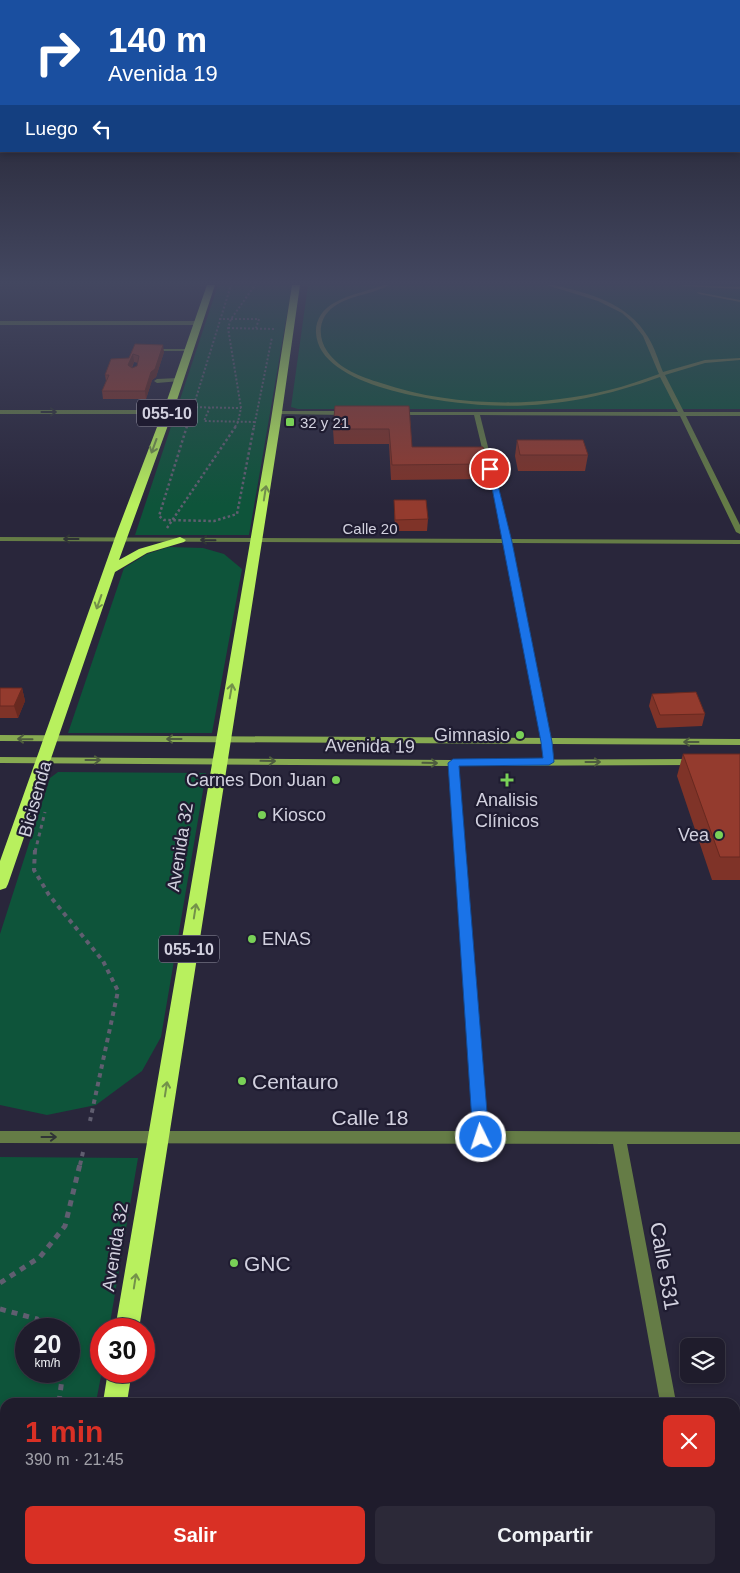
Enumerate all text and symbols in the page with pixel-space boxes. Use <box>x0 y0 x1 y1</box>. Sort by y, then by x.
icon: right <box>25 20 90 85</box>
text: 140 m <box>108 20 207 59</box>
text: Avenida 19 <box>108 61 218 86</box>
icon: left <box>88 115 116 143</box>
text: Luego <box>25 118 78 139</box>
road number: 055-10 <box>137 399 197 426</box>
one-way arrow <box>40 407 56 417</box>
place label: 32 y 21 <box>300 414 349 431</box>
marker: 32 y 21 <box>284 416 296 428</box>
one-way arrow <box>149 438 158 454</box>
pin <box>469 448 511 490</box>
icon: arrive <box>476 455 504 483</box>
one-way arrow <box>260 485 270 501</box>
street label: Calle 20 <box>342 520 398 537</box>
one-way arrow <box>64 534 80 544</box>
one-way arrow <box>200 535 216 545</box>
one-way arrow <box>94 594 103 609</box>
one-way arrow <box>227 683 237 699</box>
place label: Gimnasio <box>434 725 510 745</box>
marker: Gimnasio <box>514 729 526 741</box>
one-way arrow <box>18 734 34 744</box>
one-way arrow <box>166 734 182 744</box>
street label: Avenida 19 <box>325 735 415 757</box>
one-way arrow <box>684 737 700 747</box>
one-way arrow <box>84 755 100 765</box>
one-way arrow <box>260 756 276 766</box>
one-way arrow <box>584 757 601 767</box>
street label: Bicisenda <box>15 758 56 839</box>
one-way arrow <box>422 758 438 768</box>
place label: Carnes Don Juan <box>186 770 326 790</box>
marker: Analisis Clínicos <box>500 773 514 787</box>
marker: Carnes Don Juan <box>330 774 342 786</box>
place label: Analisis Clínicos <box>475 790 539 831</box>
street label: Avenida 32 <box>163 801 197 893</box>
place label: Kiosco <box>272 805 326 825</box>
marker: Kiosco <box>256 809 268 821</box>
place label: Vea <box>678 825 710 845</box>
marker: Vea <box>713 829 725 841</box>
one-way arrow <box>190 903 200 919</box>
place label: ENAS <box>262 929 311 949</box>
marker: ENAS <box>246 933 258 945</box>
road number: 055-10 <box>159 936 219 962</box>
place label: Centauro <box>252 1070 338 1093</box>
marker: Centauro <box>236 1075 248 1087</box>
one-way arrow <box>161 1081 171 1097</box>
street label: Calle 18 <box>331 1106 409 1129</box>
position arrow <box>454 1110 506 1162</box>
one-way arrow <box>40 1132 56 1142</box>
street label: Avenida 32 <box>98 1201 132 1293</box>
street label: Calle 531 <box>646 1220 684 1312</box>
place label: GNC <box>244 1252 291 1275</box>
marker: GNC <box>228 1257 240 1269</box>
one-way arrow <box>130 1273 140 1289</box>
speed limit sign: 30 <box>90 1318 155 1383</box>
text: 20 <box>34 1330 61 1358</box>
map controls <box>680 1338 725 1383</box>
button: layers <box>680 1338 725 1383</box>
text: km/h <box>34 1356 61 1370</box>
text: 1 min <box>25 1415 103 1448</box>
button: close <box>663 1415 715 1467</box>
text: 390 m · 21:45 <box>25 1451 124 1468</box>
button: Salir <box>25 1506 365 1564</box>
button: Compartir <box>375 1506 715 1564</box>

